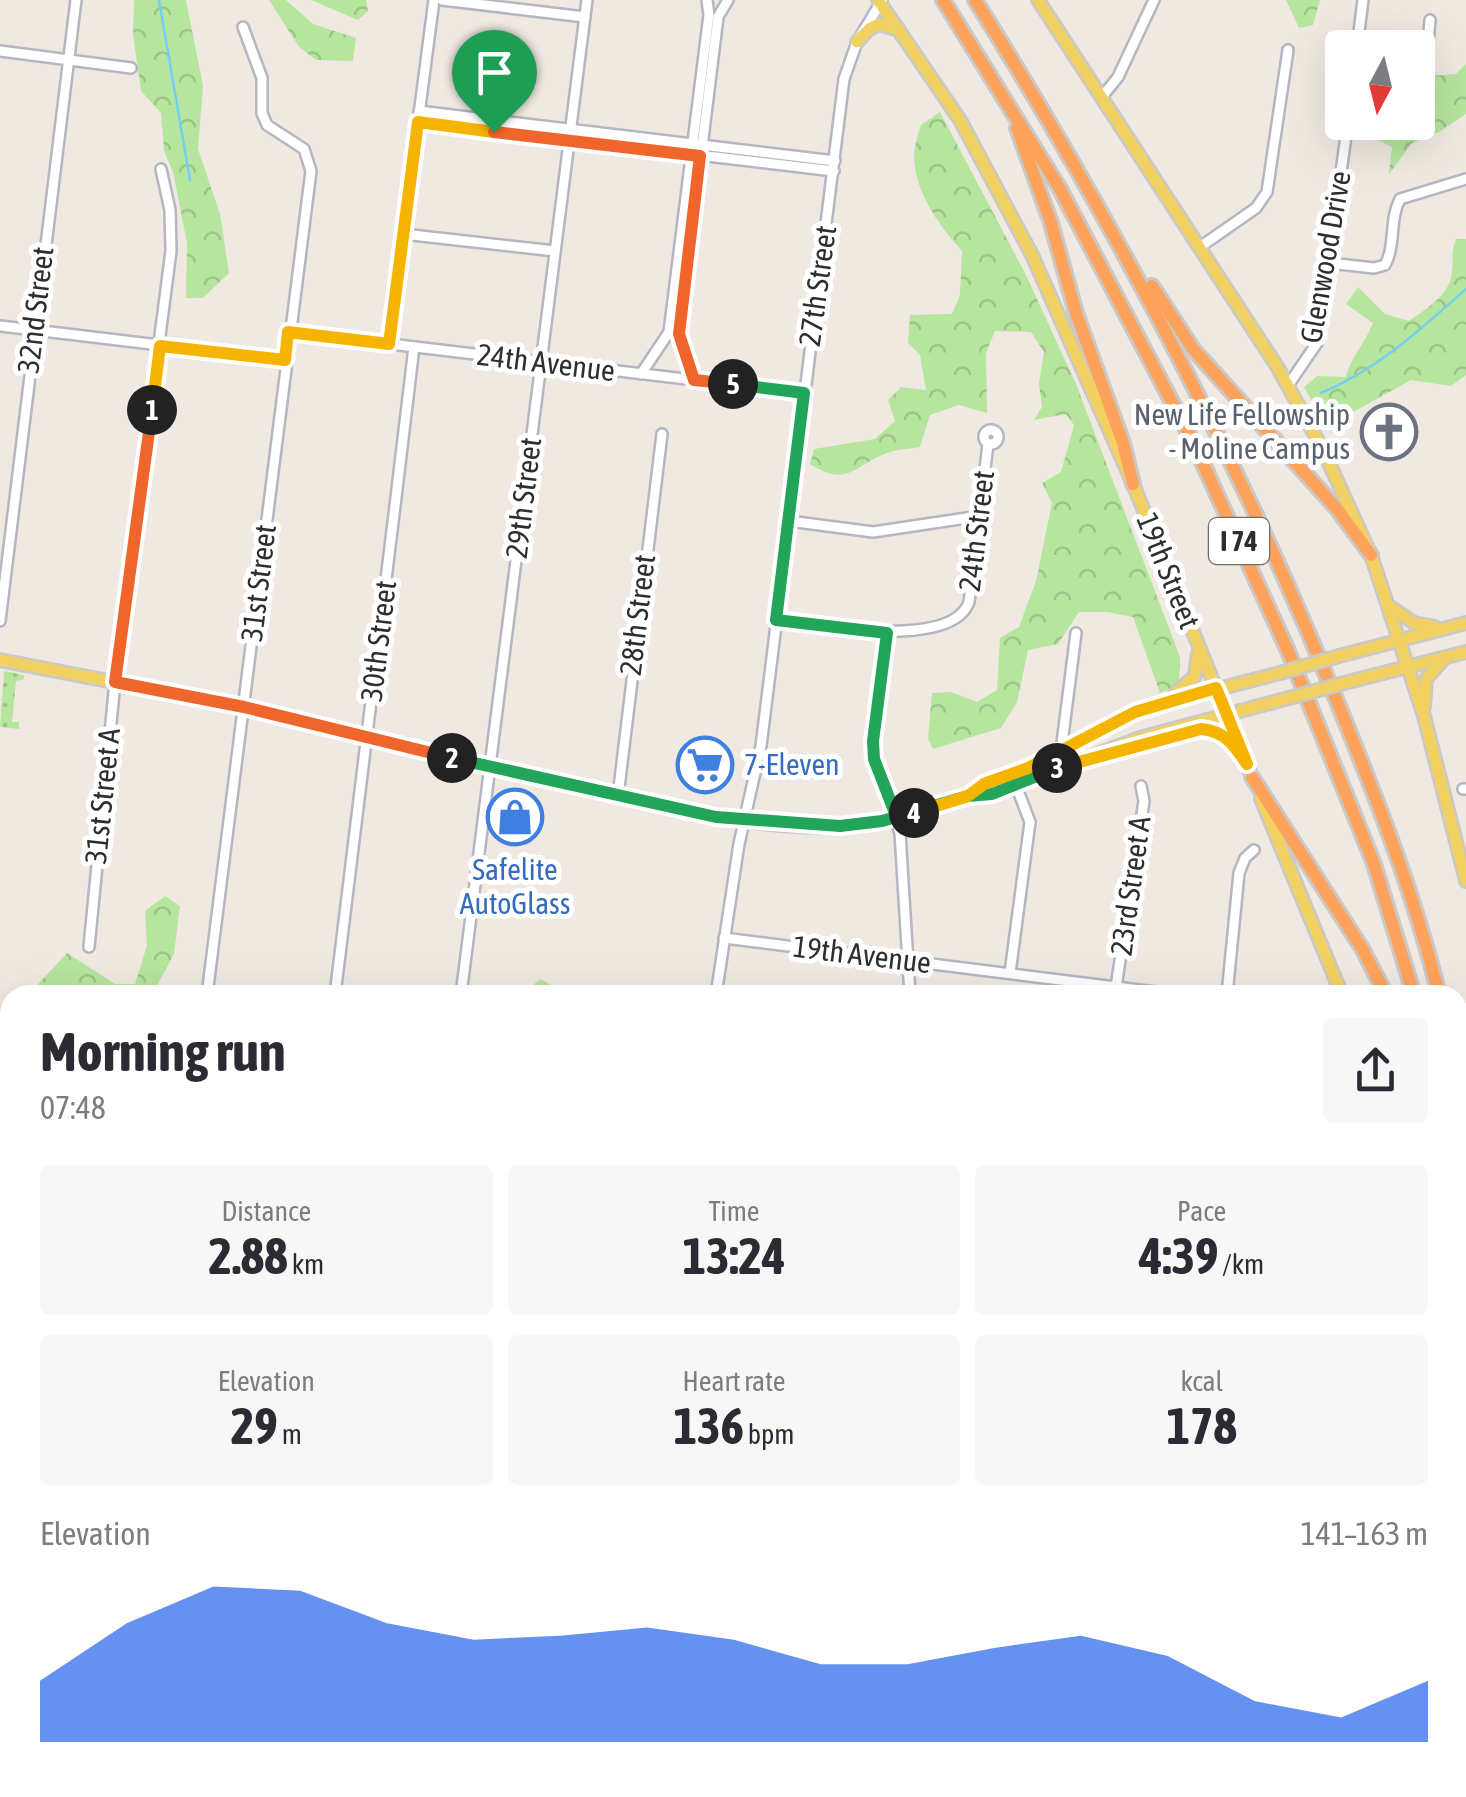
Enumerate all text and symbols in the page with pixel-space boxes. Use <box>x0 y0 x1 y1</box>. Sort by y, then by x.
pin <box>452 30 537 133</box>
north arrow <box>1325 30 1435 140</box>
map controls <box>1325 30 1435 140</box>
icon: arrive <box>467 45 522 100</box>
street label: Glenwood Drive <box>1293 168 1357 346</box>
street label: 27th Street <box>792 223 842 348</box>
street label: 32nd Street <box>10 245 60 375</box>
street label: 24th Avenue <box>475 337 617 387</box>
pin: 5 <box>708 359 758 409</box>
text: 5 <box>726 368 740 400</box>
pin: 1 <box>127 385 177 435</box>
text: 1 <box>145 394 159 426</box>
place label: New Life Fellowship - Moline Campus <box>1134 397 1350 465</box>
church icon: New Life Fellowship - Moline Campus <box>1359 402 1419 462</box>
street label: 29th Street <box>499 436 547 560</box>
street label: 24th Street <box>952 469 1000 593</box>
street label: 19th Street <box>1130 508 1207 633</box>
road number: I 74 <box>1209 518 1269 564</box>
street label: 31st Street <box>234 523 282 643</box>
street label: 28th Street <box>613 553 661 677</box>
street label: 30th Street <box>354 579 402 703</box>
street label: 31st Street A <box>78 726 126 865</box>
pin: 2 <box>427 733 477 783</box>
supermarket icon: 7-Eleven <box>675 735 735 795</box>
text: 2 <box>445 742 459 774</box>
pin: 3 <box>1032 743 1082 793</box>
place label: 7-Eleven <box>744 747 840 781</box>
text: 3 <box>1050 752 1064 784</box>
shop icon: Safelite AutoGlass <box>485 787 545 847</box>
pin: 4 <box>889 788 939 838</box>
text: 4 <box>907 797 921 829</box>
street label: 23rd Street A <box>1103 814 1157 958</box>
place label: Safelite AutoGlass <box>460 852 570 920</box>
street label: 19th Avenue <box>791 929 933 979</box>
button: share <box>1323 1018 1428 1123</box>
text: Morning run <box>40 1020 286 1083</box>
text: 07:48 <box>40 1089 106 1126</box>
text: Distance <box>221 1195 311 1227</box>
text: Time <box>708 1195 760 1227</box>
text: Pace <box>1177 1195 1226 1227</box>
text: 2.88 <box>208 1227 288 1285</box>
text: 13:24 <box>683 1227 785 1285</box>
text: 4:39 <box>1139 1227 1218 1285</box>
text: km <box>288 1248 324 1280</box>
text: /km <box>1218 1248 1264 1280</box>
text: Elevation <box>218 1365 315 1397</box>
text: Heart rate <box>682 1365 786 1397</box>
text: kcal <box>1180 1365 1223 1397</box>
text: 29 <box>231 1397 278 1455</box>
text: 136 <box>673 1397 744 1455</box>
text: 178 <box>1166 1397 1237 1455</box>
text: m <box>278 1418 302 1450</box>
text: bpm <box>744 1418 795 1450</box>
text: Elevation <box>40 1515 151 1552</box>
text: 141–163 m <box>1301 1515 1428 1552</box>

